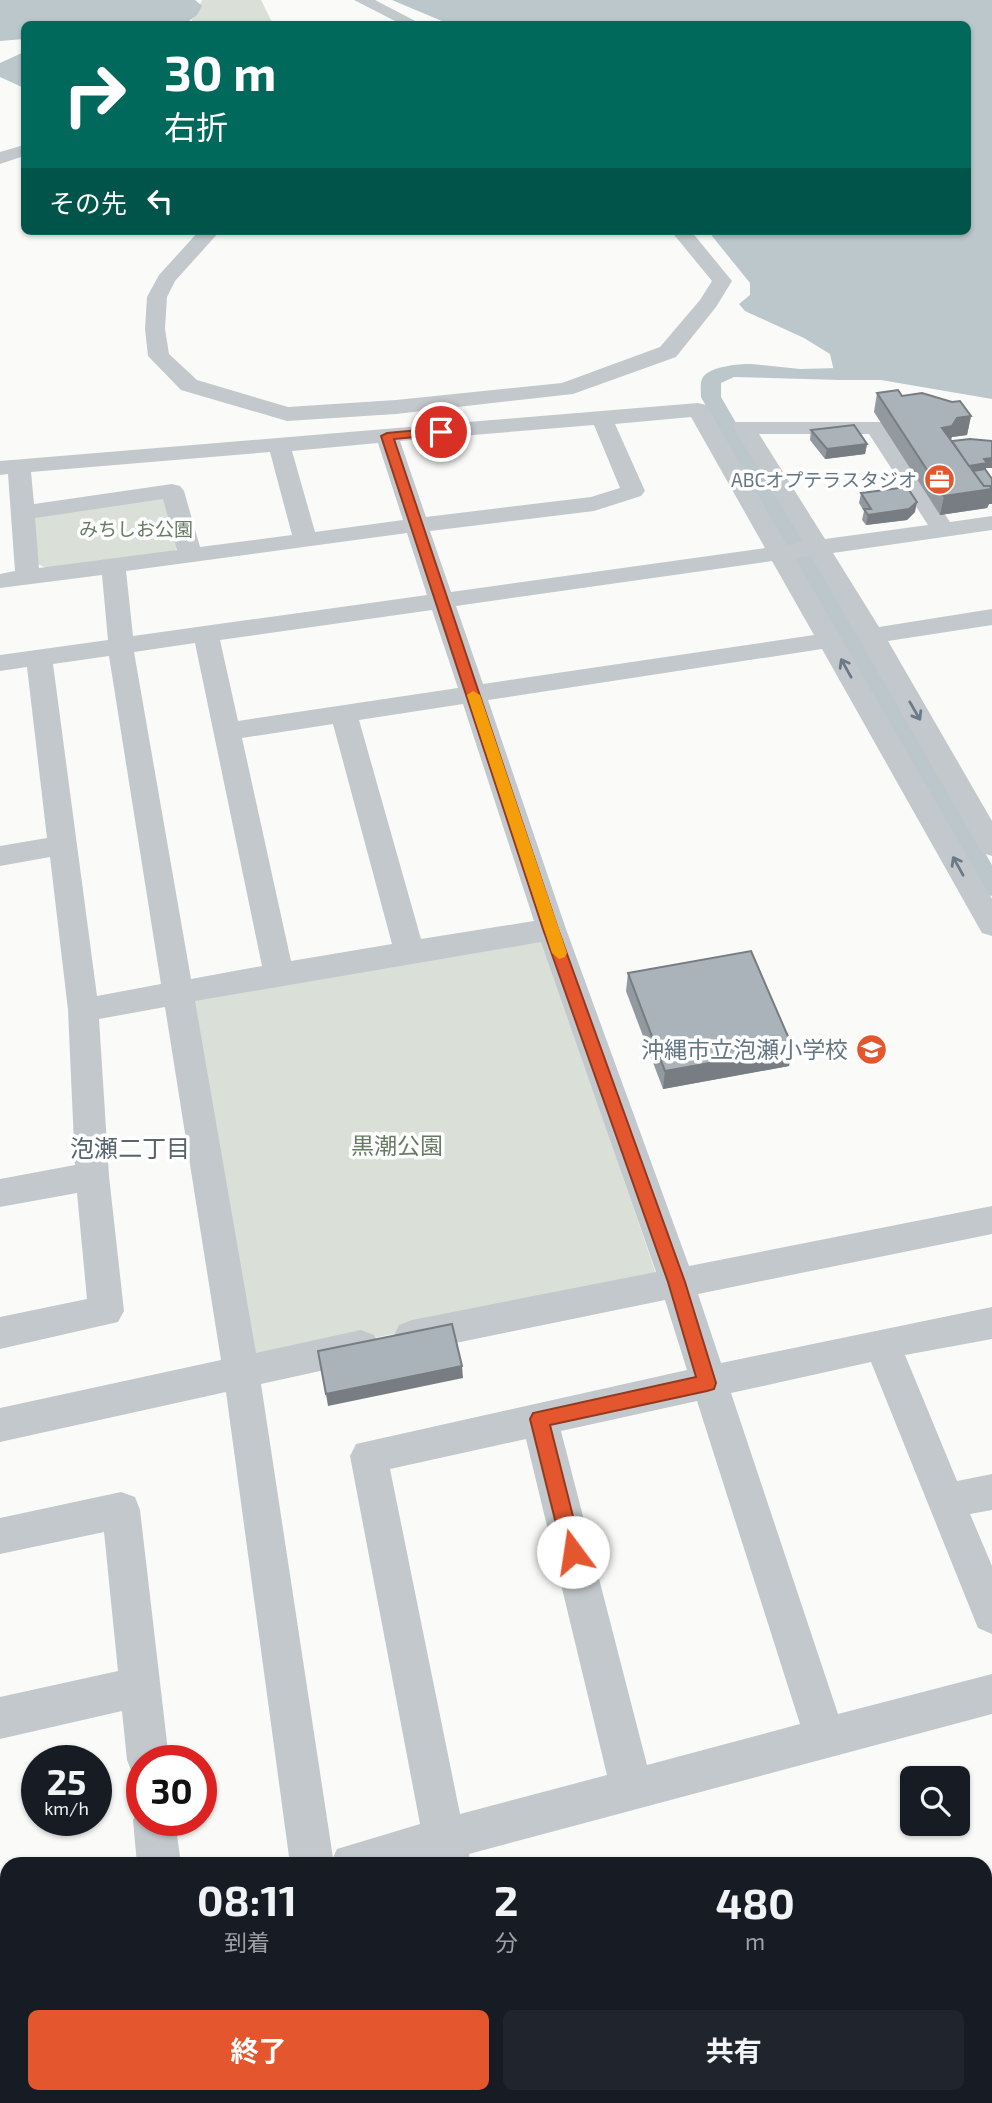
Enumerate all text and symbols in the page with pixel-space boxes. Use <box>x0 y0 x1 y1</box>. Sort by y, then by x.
text: 30 m <box>164 42 276 101</box>
icon: right <box>49 49 140 140</box>
text: 右折 <box>164 107 228 145</box>
icon: left <box>141 182 179 220</box>
text: その先 <box>49 187 127 218</box>
pin <box>411 402 471 462</box>
icon: arrive <box>422 413 460 451</box>
office icon: ABCオプテラスタジオ <box>923 463 957 497</box>
place label: ABCオプテラスタジオ <box>731 468 917 491</box>
park label: みちしお公園 <box>79 517 193 540</box>
one-way arrow <box>839 658 853 678</box>
one-way arrow <box>908 701 922 721</box>
one-way arrow <box>951 856 965 876</box>
school or university icon: 沖縄市立泡瀬小学校 <box>854 1033 888 1067</box>
place label: 沖縄市立泡瀬小学校 <box>641 1035 848 1063</box>
park label: 黒潮公園 <box>351 1131 443 1159</box>
district label: 泡瀬二丁目 <box>70 1133 190 1162</box>
position arrow <box>536 1515 610 1589</box>
speed limit sign: 30 <box>126 1745 217 1836</box>
text: 25 <box>47 1760 86 1802</box>
map controls <box>900 1766 970 1836</box>
button: search <box>900 1766 970 1836</box>
text: km/h <box>44 1797 89 1819</box>
text: 08:11 <box>197 1874 297 1924</box>
text: 2 <box>494 1874 518 1924</box>
text: 480 <box>715 1877 795 1927</box>
text: m <box>745 1927 765 1955</box>
text: 到着 <box>224 1928 270 1956</box>
text: 分 <box>495 1928 518 1956</box>
button: 終了 <box>28 2010 489 2090</box>
button: 共有 <box>503 2010 964 2090</box>

